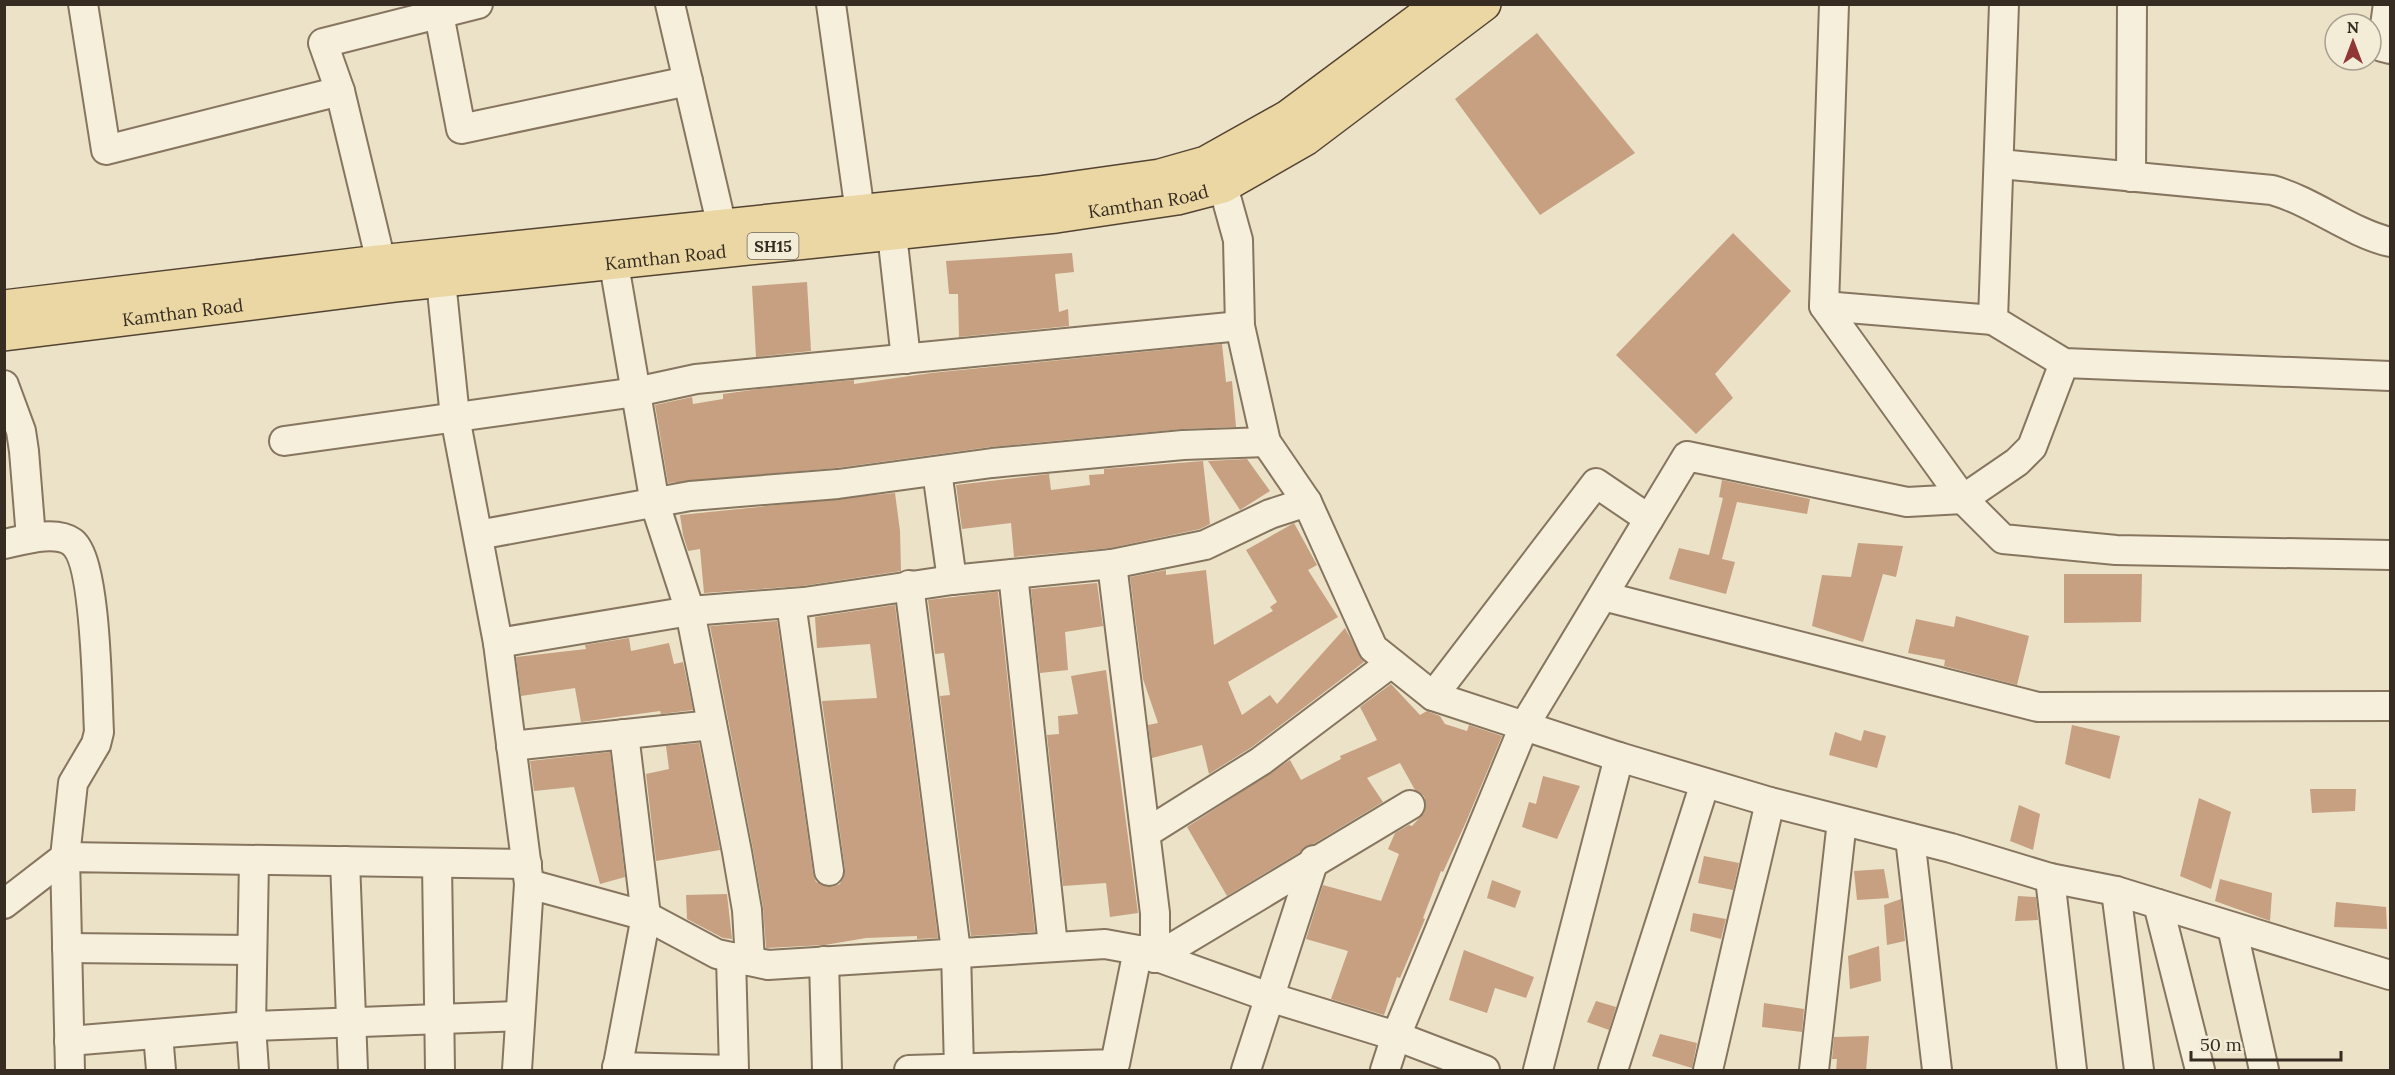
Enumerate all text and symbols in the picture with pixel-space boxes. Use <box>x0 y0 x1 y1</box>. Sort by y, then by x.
north arrow <box>2323 12 2383 72</box>
text: N <box>2347 17 2359 37</box>
street label: Kamthan Road <box>1086 179 1211 223</box>
road number: SH15 <box>748 233 798 259</box>
street label: Kamthan Road <box>604 239 728 275</box>
street label: Kamthan Road <box>121 293 245 331</box>
scale bar <box>2191 1024 2341 1062</box>
text: 50 m <box>2200 1033 2242 1056</box>

